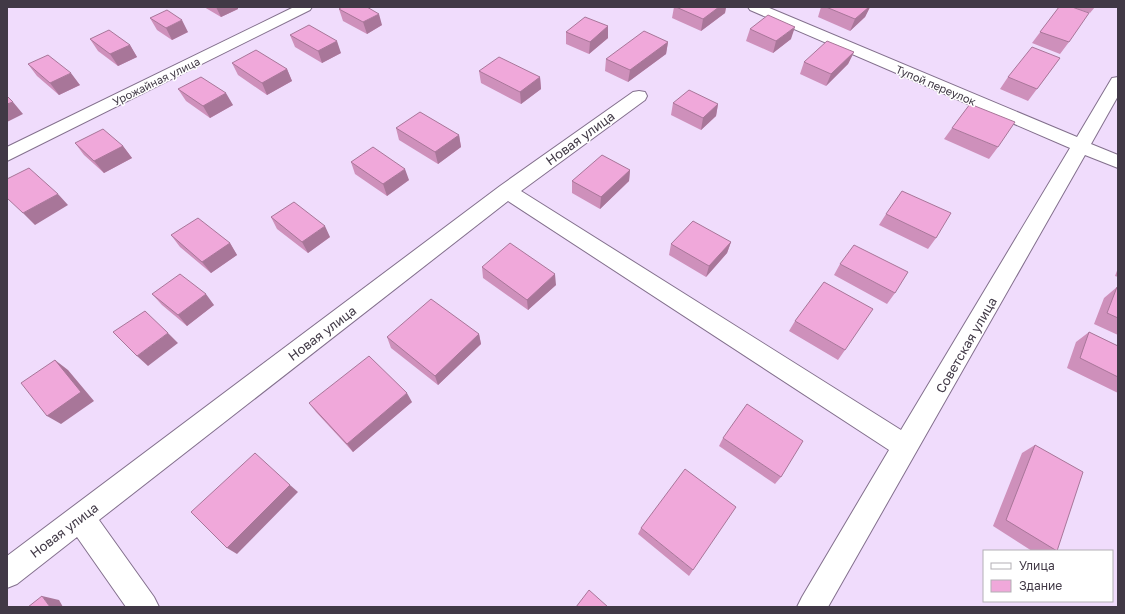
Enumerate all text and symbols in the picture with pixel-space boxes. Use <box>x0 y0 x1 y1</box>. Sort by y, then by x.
street label: Урожайная улица <box>110 54 202 108</box>
street label: Тупой переулок <box>894 62 979 108</box>
street label: Новая улица <box>542 108 618 168</box>
street label: Советская улица <box>932 294 1000 396</box>
street label: Новая улица <box>285 302 359 364</box>
street label: Новая улица <box>27 499 101 561</box>
legend <box>983 550 1113 602</box>
text: Улица <box>1019 558 1055 573</box>
text: Здание <box>1019 578 1062 593</box>

